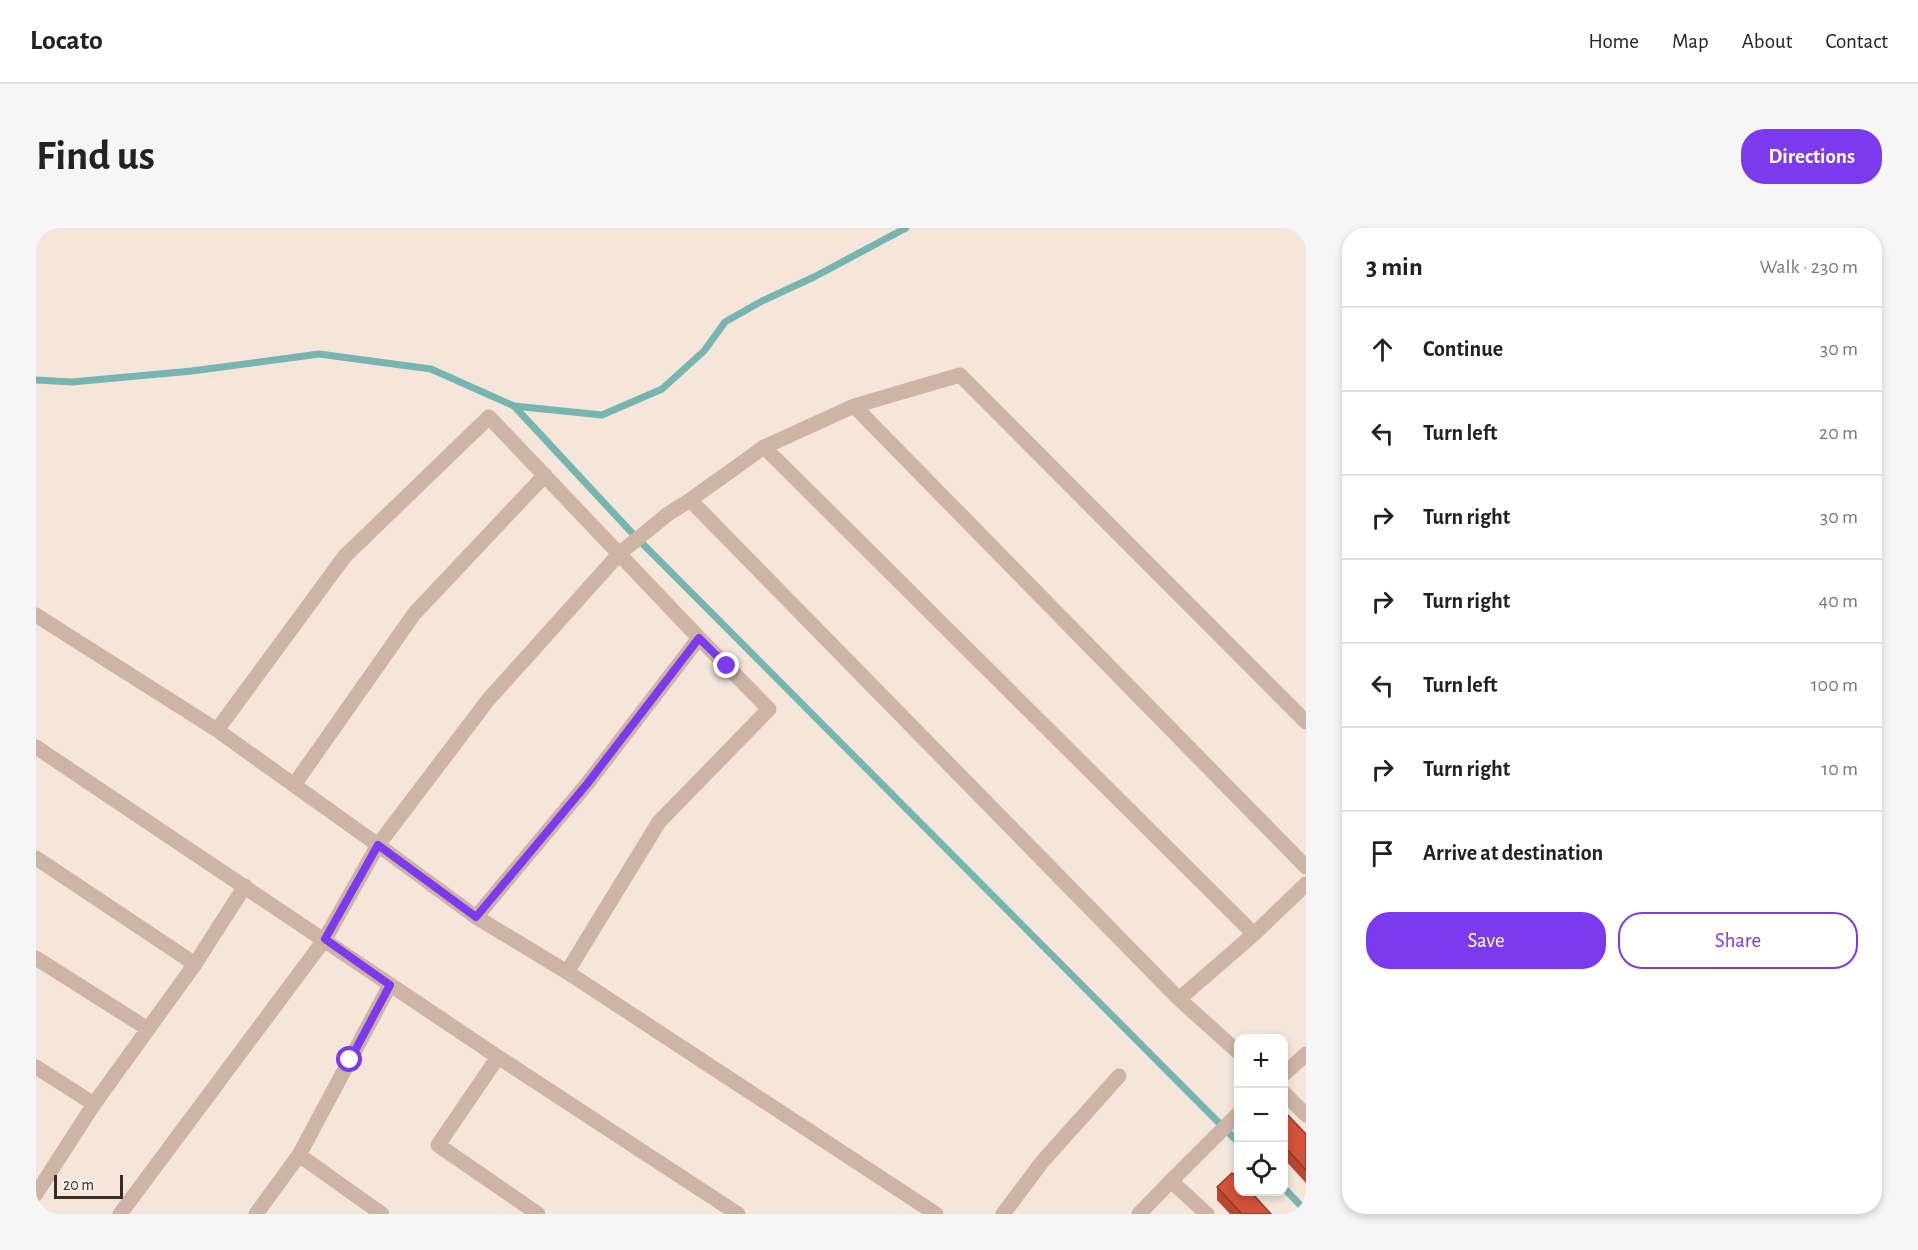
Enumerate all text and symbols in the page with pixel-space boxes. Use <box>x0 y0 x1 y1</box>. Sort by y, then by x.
text: Locato <box>30 27 103 55</box>
text: Home <box>1588 31 1639 52</box>
text: Map <box>1672 31 1709 52</box>
text: About <box>1742 31 1792 52</box>
text: Contact <box>1825 31 1888 52</box>
button: Directions <box>1741 129 1882 184</box>
text: Find us <box>36 135 155 177</box>
text: 3 min <box>1366 254 1423 280</box>
text: Walk · 230 m <box>1760 257 1858 277</box>
icon: ahead <box>1366 333 1399 366</box>
text: Continue <box>1423 338 1503 360</box>
text: 30 m <box>1820 339 1858 359</box>
icon: left <box>1366 417 1399 450</box>
text: Turn left <box>1423 422 1497 444</box>
text: 20 m <box>1819 423 1858 443</box>
icon: right <box>1366 501 1399 534</box>
text: Turn right <box>1423 506 1510 528</box>
text: 30 m <box>1820 507 1858 527</box>
icon: right <box>1366 585 1399 618</box>
text: Turn right <box>1423 590 1510 612</box>
text: 40 m <box>1819 591 1858 611</box>
route end <box>713 652 739 678</box>
icon: left <box>1366 669 1399 702</box>
text: Turn left <box>1423 674 1497 696</box>
text: 100 m <box>1811 675 1858 695</box>
icon: right <box>1366 753 1399 786</box>
text: Turn right <box>1423 758 1510 780</box>
text: 10 m <box>1821 759 1858 779</box>
icon: arrive <box>1366 837 1399 870</box>
text: Arrive at destination <box>1423 842 1603 864</box>
button: Save <box>1366 912 1606 969</box>
button: Share <box>1618 912 1858 969</box>
map controls <box>1234 1034 1288 1196</box>
button: + <box>1234 1034 1288 1088</box>
route start <box>336 1046 362 1072</box>
button: − <box>1234 1088 1288 1142</box>
button: locate <box>1234 1142 1288 1196</box>
scale bar <box>54 1172 123 1200</box>
text: 20 m <box>63 1177 94 1193</box>

